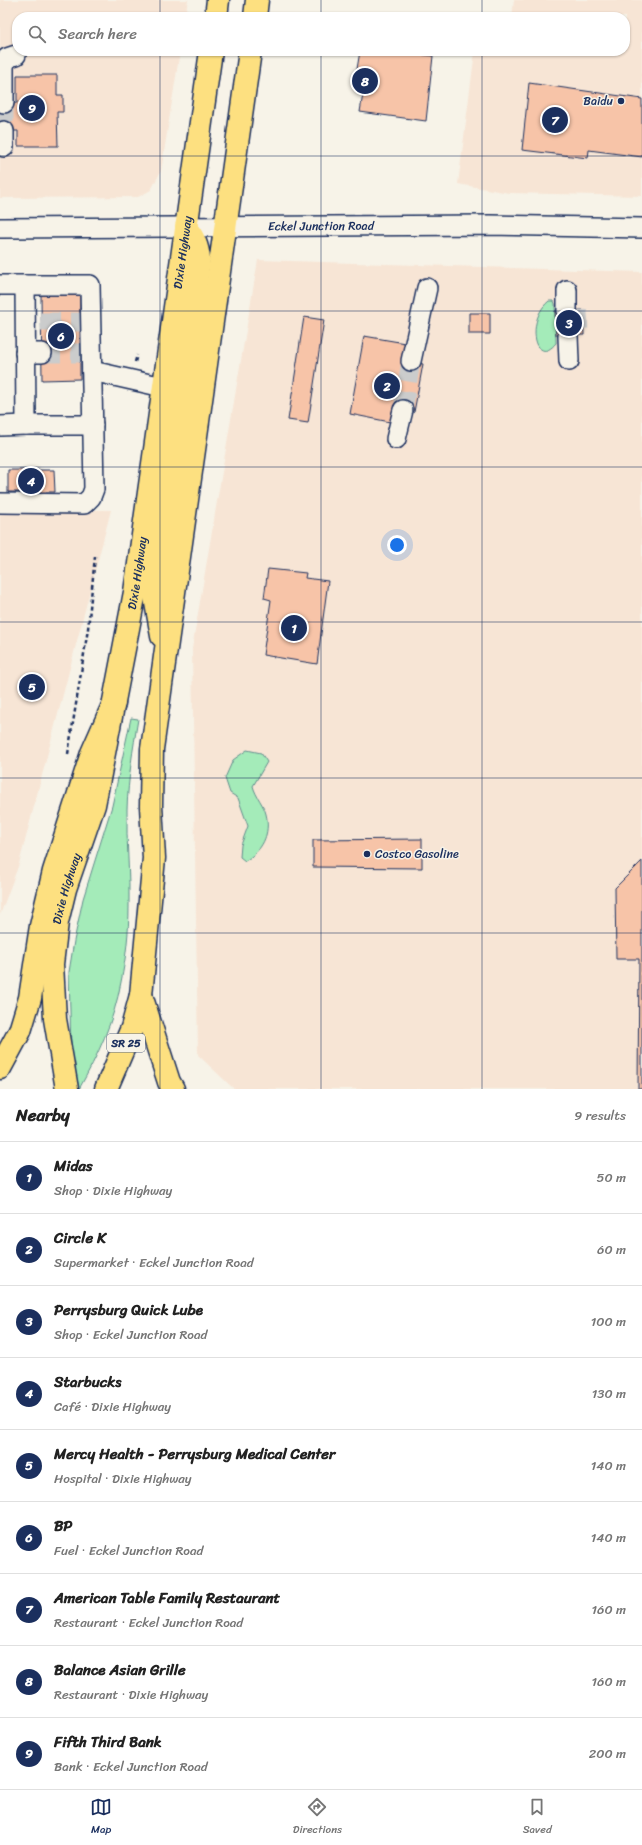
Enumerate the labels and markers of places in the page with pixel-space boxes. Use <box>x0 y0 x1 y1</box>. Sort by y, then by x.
pin: 8 <box>352 66 378 96</box>
place label: Baidu <box>583 90 614 112</box>
pin: 9 <box>19 93 45 123</box>
marker: Baidu <box>616 96 626 106</box>
pin: 7 <box>542 105 568 135</box>
pin: 3 <box>556 308 582 338</box>
pin: 6 <box>48 321 74 351</box>
pin: 2 <box>374 371 400 401</box>
pin: 4 <box>18 466 44 496</box>
pin: 1 <box>281 613 307 643</box>
pin: 5 <box>19 672 45 702</box>
place label: Costco Gasoline <box>375 843 459 865</box>
marker: Costco Gasoline <box>362 849 372 859</box>

